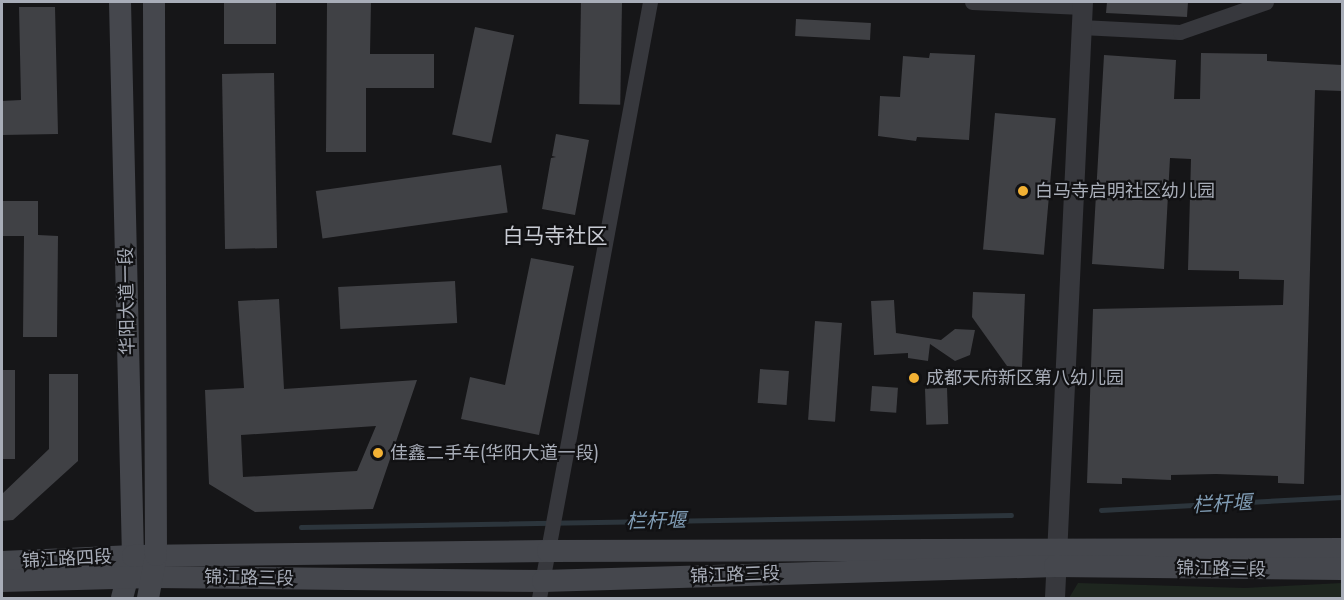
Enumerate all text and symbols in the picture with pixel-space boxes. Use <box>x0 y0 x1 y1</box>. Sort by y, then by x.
place label: 白马寺启明社区幼儿园 <box>1035 180 1215 202</box>
marker: 白马寺启明社区幼儿园 <box>1016 184 1030 198</box>
district label: 白马寺社区 <box>503 223 607 249</box>
street label: 华阳大道一段 <box>115 247 139 355</box>
place label: 成都天府新区第八幼儿园 <box>926 367 1124 389</box>
marker: 成都天府新区第八幼儿园 <box>907 371 921 385</box>
place label: 佳鑫二手车(华阳大道一段) <box>390 442 599 464</box>
marker: 佳鑫二手车(华阳大道一段) <box>371 446 385 460</box>
water label: 栏杆堰 <box>1191 490 1253 518</box>
water label: 栏杆堰 <box>626 508 686 534</box>
street label: 锦江路四段 <box>21 546 113 572</box>
street label: 锦江路三段 <box>1176 557 1266 581</box>
street label: 锦江路三段 <box>690 563 780 587</box>
street label: 锦江路三段 <box>204 566 294 590</box>

